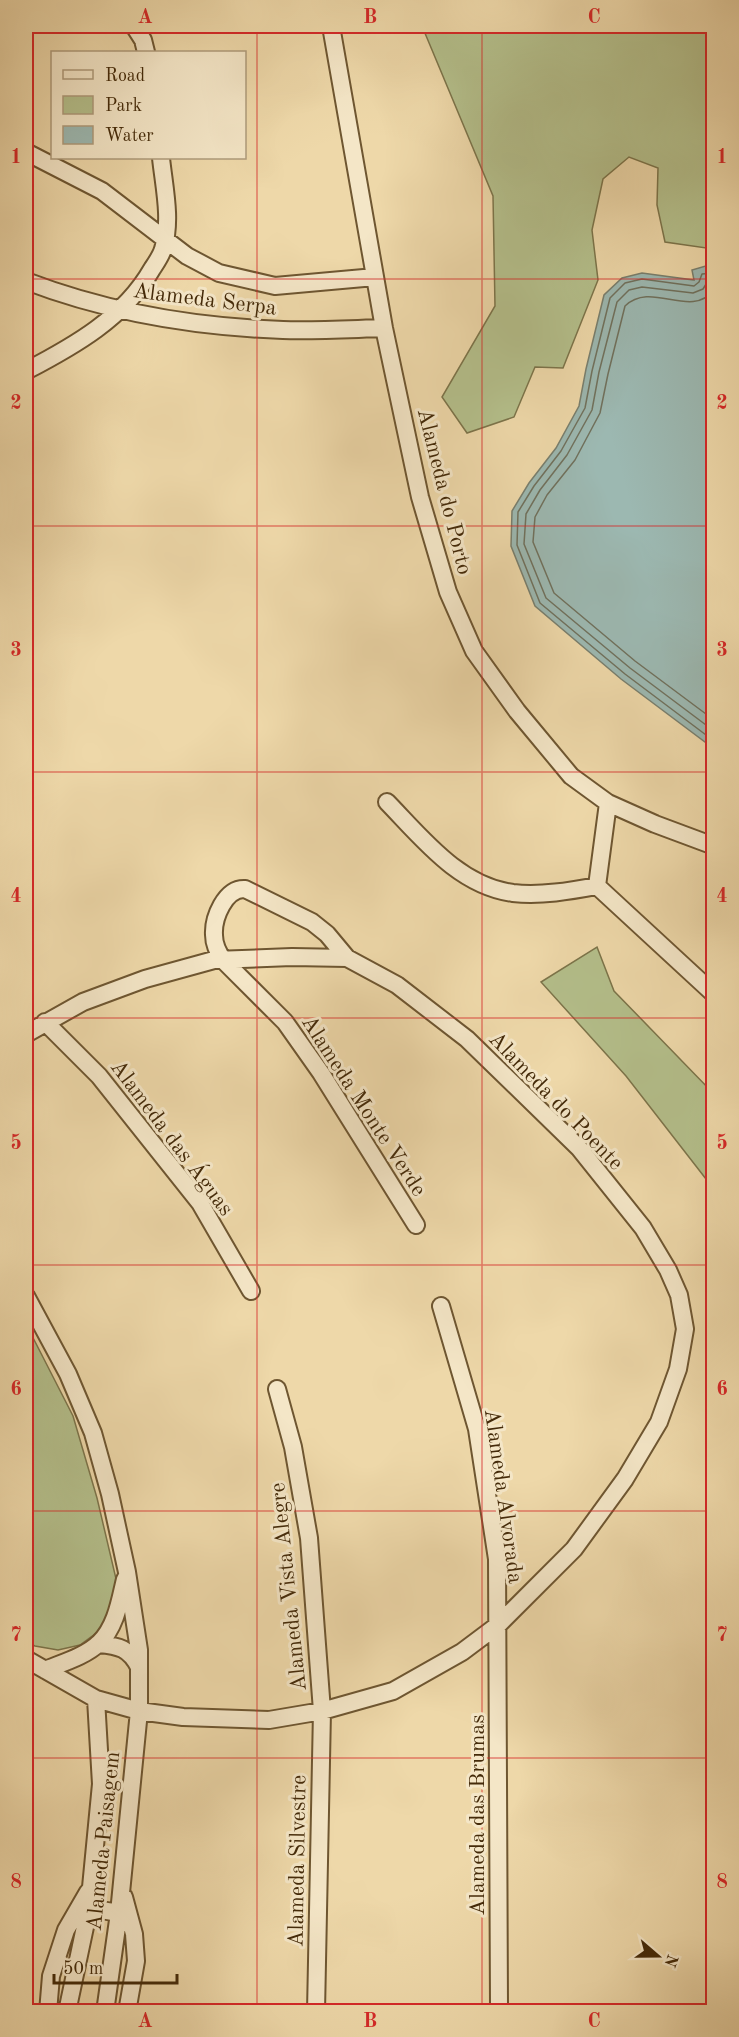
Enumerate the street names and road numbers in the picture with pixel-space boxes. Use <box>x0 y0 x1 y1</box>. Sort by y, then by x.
street label: Alameda Serpa <box>132 280 278 320</box>
street label: Alameda do Porto <box>413 406 475 577</box>
street label: Alameda Monte Verde <box>297 1012 430 1200</box>
street label: Alameda do Poente <box>484 1028 627 1175</box>
street label: Alameda das Águas <box>106 1054 239 1220</box>
street label: Alameda Alvorada <box>480 1407 526 1585</box>
street label: Alameda Vista Alegre <box>267 1481 311 1692</box>
street label: Alameda das Brumas <box>467 1714 489 1916</box>
street label: Alameda Paisagem <box>84 1750 124 1932</box>
street label: Alameda Silvestre <box>285 1775 311 1947</box>

